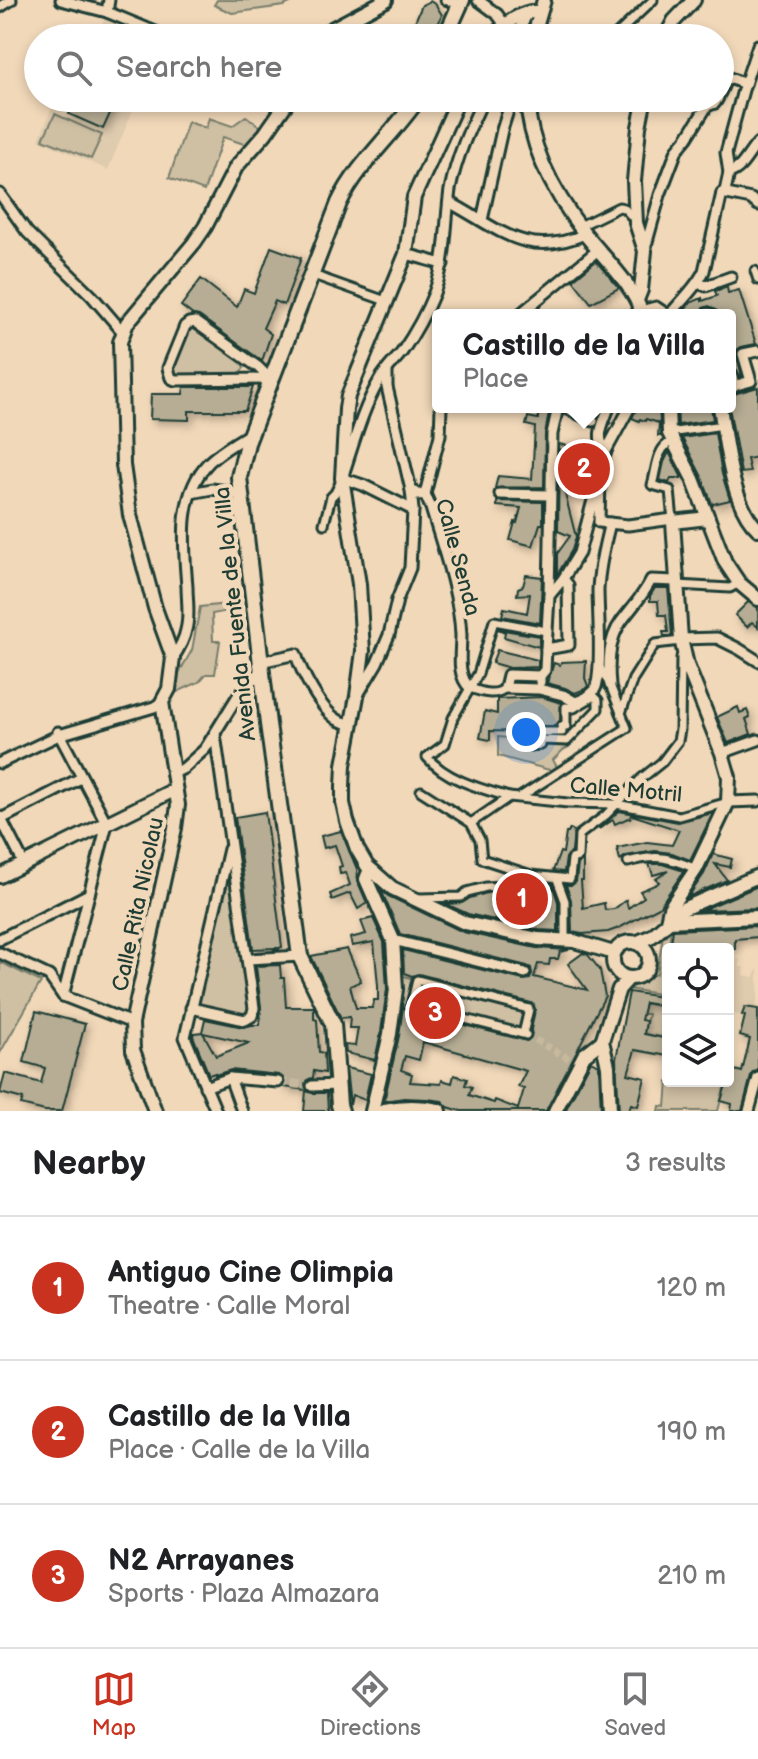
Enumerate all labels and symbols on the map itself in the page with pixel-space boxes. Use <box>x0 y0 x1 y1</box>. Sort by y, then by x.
pin: 2 <box>558 439 610 499</box>
street label: Avenida Fuente de la Villa <box>209 485 262 742</box>
street label: Calle Senda <box>429 496 486 619</box>
your location <box>506 712 546 752</box>
street label: Calle Motril <box>569 772 683 809</box>
street label: Calle Rita Nicolau <box>107 815 170 994</box>
pin: 1 <box>496 869 548 929</box>
pin: 3 <box>409 983 461 1043</box>

